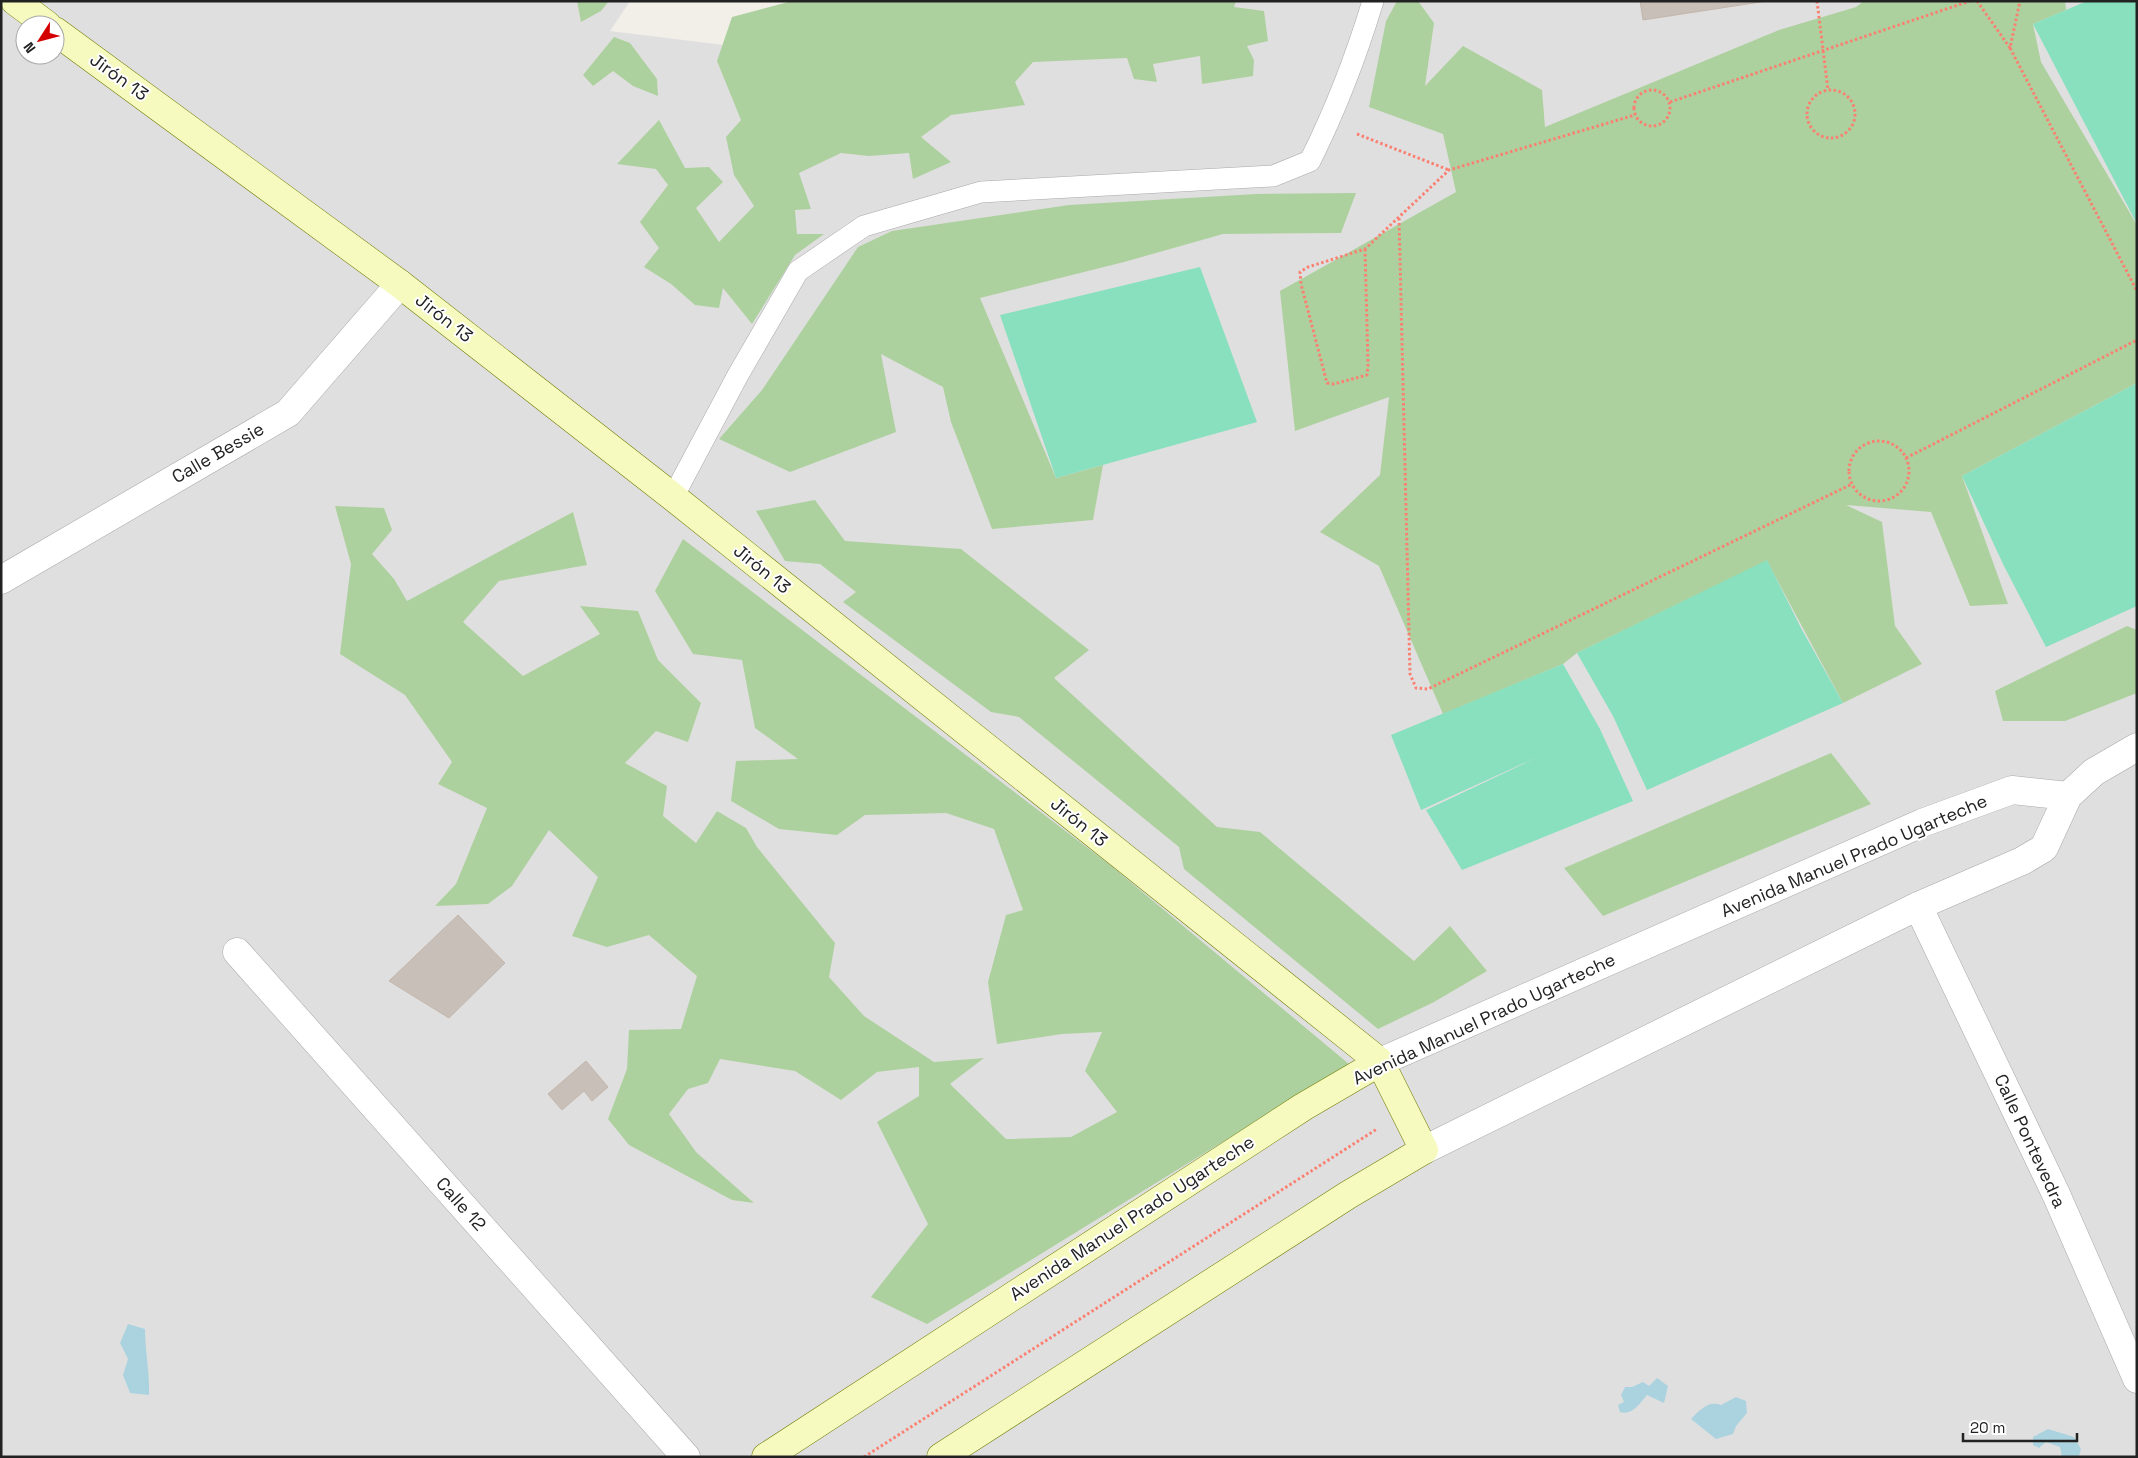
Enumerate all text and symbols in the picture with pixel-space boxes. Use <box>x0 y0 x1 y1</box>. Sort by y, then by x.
north arrow <box>15 15 65 65</box>
text: N <box>19 39 40 57</box>
street label: Jirón 13 <box>86 48 153 106</box>
street label: Jirón 13 <box>411 288 478 347</box>
street label: Calle Bessie <box>168 417 268 488</box>
street label: Jirón 13 <box>729 539 795 599</box>
street label: Avenida Manuel Prado Ugarteche <box>1717 789 1990 922</box>
street label: Jirón 13 <box>1046 792 1112 852</box>
street label: Avenida Manuel Prado Ugarteche <box>1349 947 1619 1090</box>
street label: Calle Pontevedra <box>1989 1070 2072 1211</box>
street label: Avenida Manuel Prado Ugarteche <box>1005 1130 1258 1305</box>
street label: Calle 12 <box>431 1172 491 1235</box>
scale bar <box>1963 1410 2077 1442</box>
text: 20 m <box>1970 1418 2005 1437</box>

